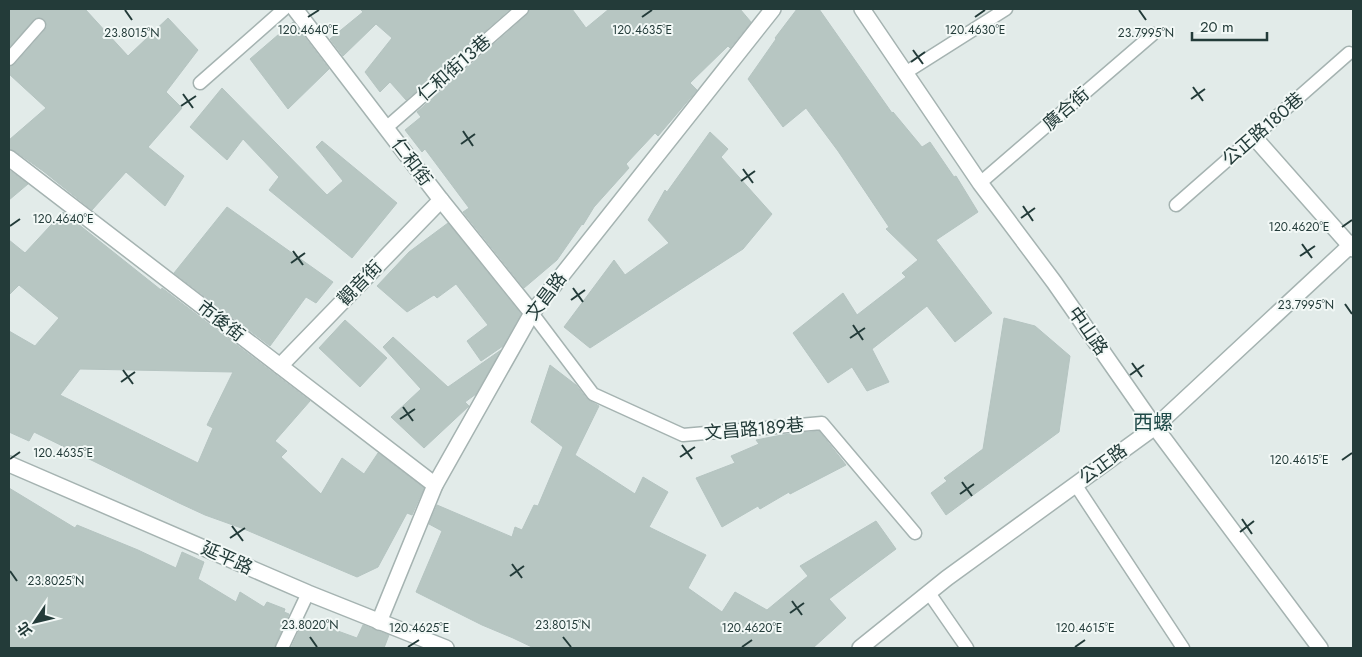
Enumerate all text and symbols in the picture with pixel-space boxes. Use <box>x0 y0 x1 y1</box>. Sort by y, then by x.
scale bar <box>1192 10 1267 42</box>
text: 20 m <box>1200 16 1234 38</box>
text: 120.4640°E <box>277 21 339 39</box>
text: 120.4635°E <box>612 21 672 39</box>
text: 120.4630°E <box>945 21 1005 39</box>
text: 23.8015°N <box>104 24 160 42</box>
text: 23.7995°N <box>1118 24 1174 42</box>
street label: 仁和街13巷 <box>412 29 496 107</box>
street label: 廣合街 <box>1037 81 1095 137</box>
street label: 公正路180巷 <box>1216 86 1310 172</box>
street label: 仁和街 <box>385 133 439 191</box>
text: 120.4640°E <box>32 210 94 228</box>
text: 120.4620°E <box>1269 218 1329 236</box>
street label: 觀音街 <box>332 255 388 311</box>
street label: 文昌路 <box>519 267 573 325</box>
street label: 市後街 <box>192 294 250 348</box>
text: 23.7995°N <box>1278 296 1334 314</box>
street label: 中山路 <box>1062 301 1114 361</box>
district label: 西螺 <box>1133 408 1173 437</box>
street label: 文昌路189巷 <box>703 412 805 446</box>
street label: 公正路 <box>1074 438 1132 490</box>
text: 120.4635°E <box>33 444 93 462</box>
text: 120.4615°E <box>1269 451 1329 469</box>
street label: 延平路 <box>197 535 257 581</box>
text: 23.8025°N <box>28 572 84 590</box>
north arrow <box>10 597 60 647</box>
text: 23.8020°N <box>281 616 339 634</box>
text: 23.8015°N <box>535 616 591 634</box>
text: 北 <box>12 618 37 641</box>
text: 120.4625°E <box>389 619 449 637</box>
text: 120.4620°E <box>722 619 782 637</box>
text: 120.4615°E <box>1055 619 1115 637</box>

